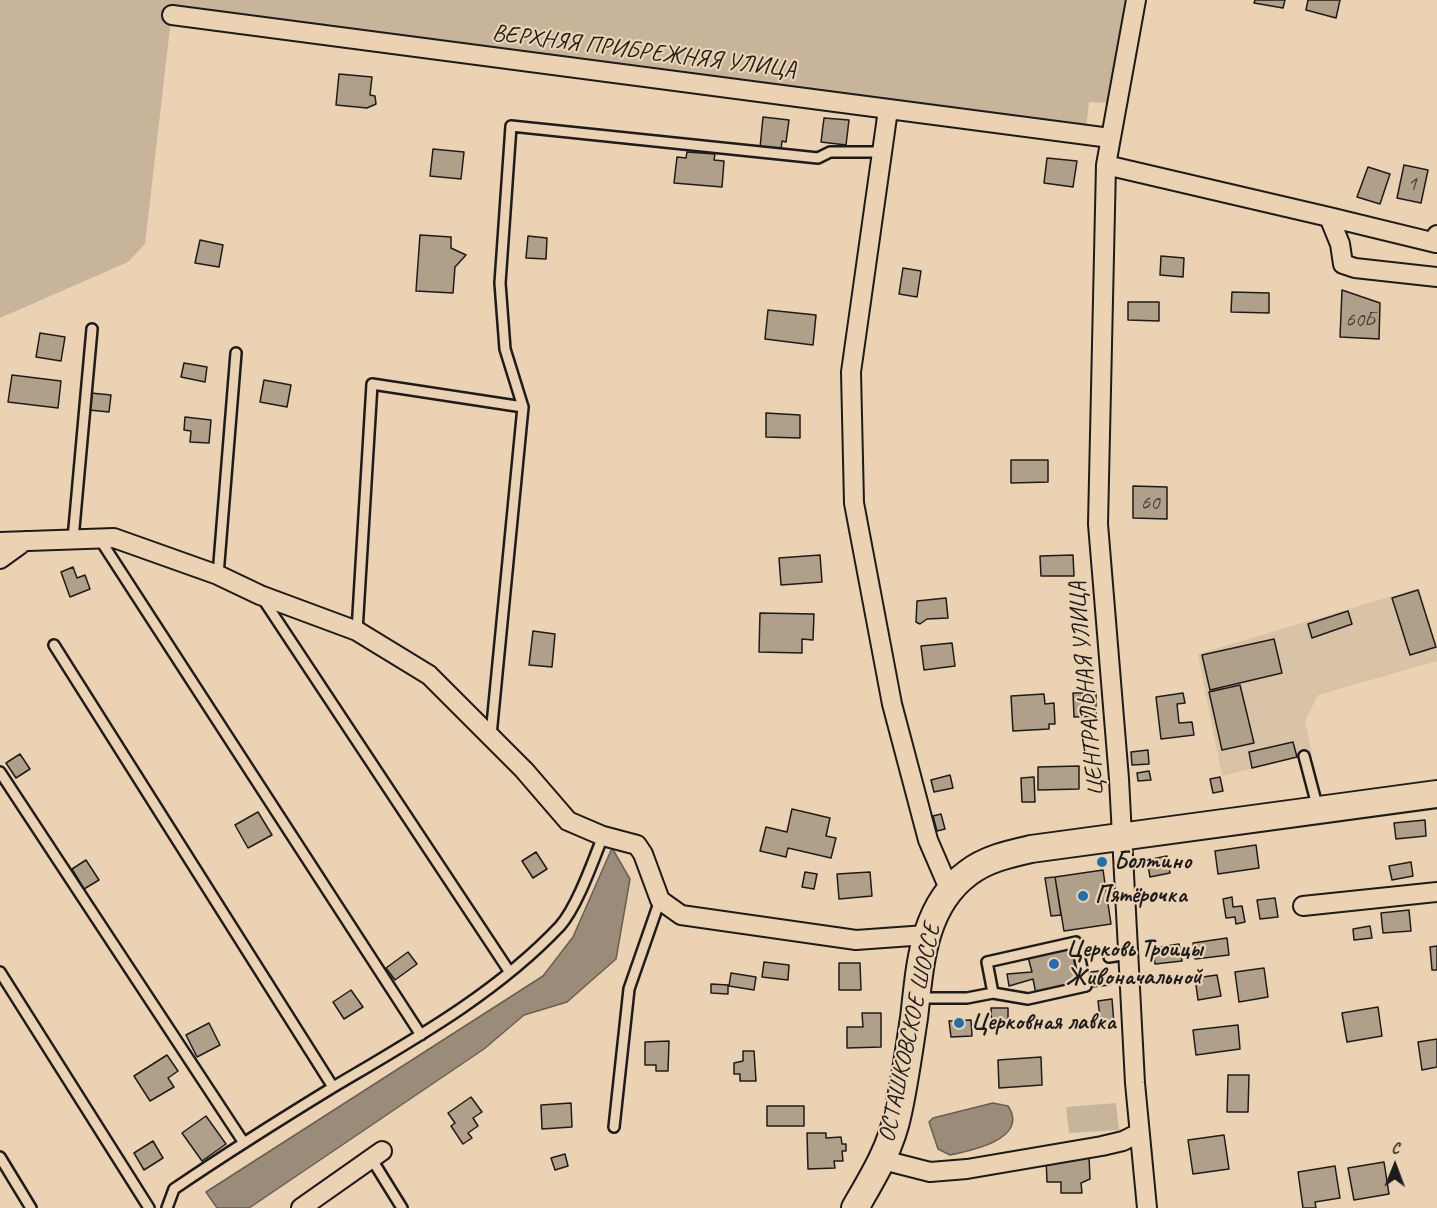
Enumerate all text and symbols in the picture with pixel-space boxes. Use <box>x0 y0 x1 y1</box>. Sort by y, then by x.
street label: ВЕРХНЯЯ ПРИБРЕЖНЯЯ УЛИЦА <box>490 19 798 85</box>
house number: 1 <box>1407 171 1417 197</box>
house number: 60Б <box>1345 307 1375 333</box>
house number: 60 <box>1141 490 1159 516</box>
street label: ЦЕНТРАЛЬНАЯ УЛИЦА <box>1063 580 1111 798</box>
place label: Болтино <box>1114 848 1192 876</box>
marker: Болтино <box>1095 855 1109 869</box>
place label: Пятёрочка <box>1095 882 1187 910</box>
marker: Пятёрочка <box>1076 889 1090 903</box>
street label: ОСТАШКОВСКОЕ ШОССЕ <box>873 921 947 1145</box>
place label: Церковь Троицы Живоначальной <box>1066 936 1203 992</box>
marker: Церковь Троицы Живоначальной <box>1047 957 1061 971</box>
place label: Церковная лавка <box>971 1009 1116 1037</box>
marker: Церковная лавка <box>952 1016 966 1030</box>
north arrow <box>1365 1136 1425 1196</box>
text: С <box>1391 1138 1399 1158</box>

